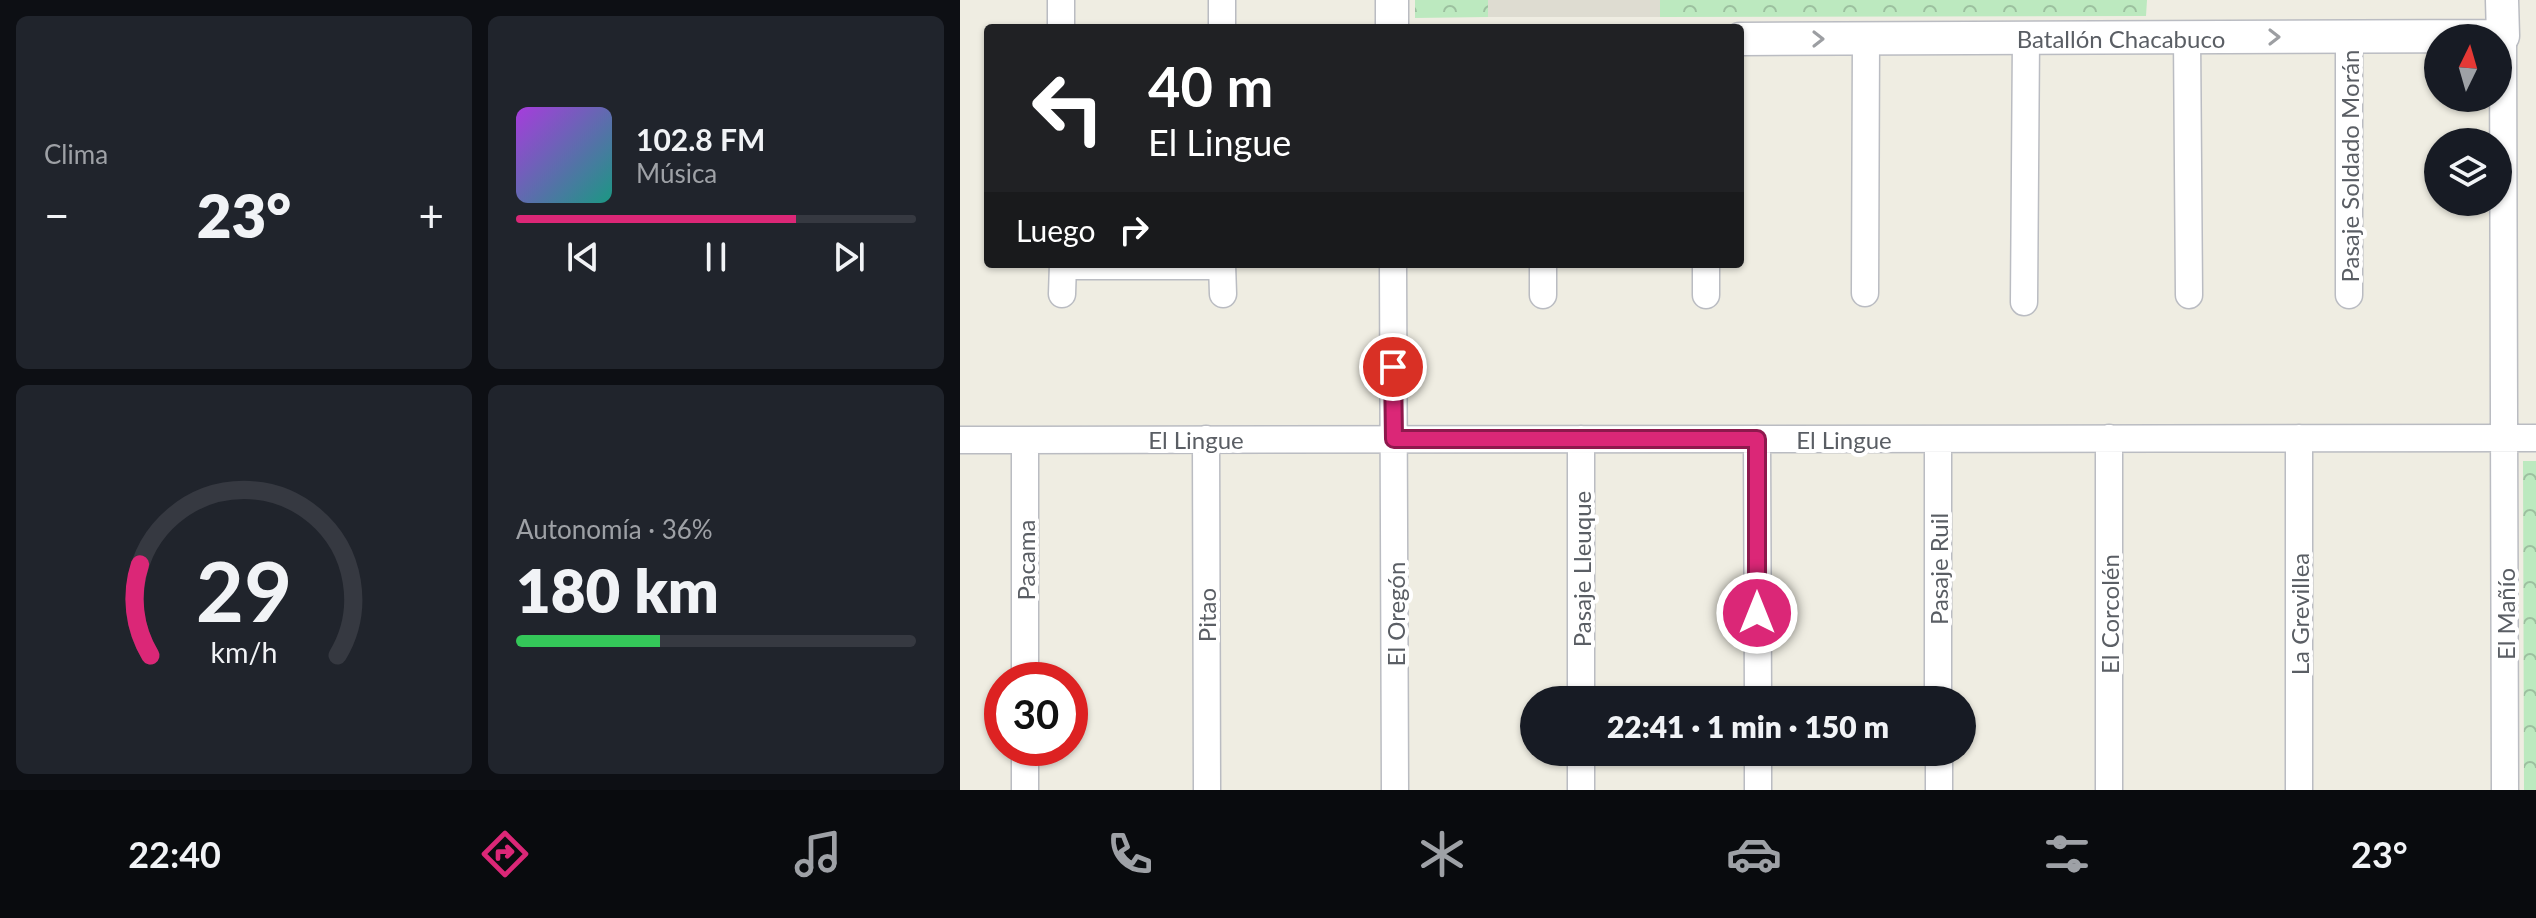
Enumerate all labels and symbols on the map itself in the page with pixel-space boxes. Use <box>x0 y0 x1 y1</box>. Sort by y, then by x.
street label: Batallón Chacabuco <box>2017 24 2225 53</box>
north arrow <box>2424 24 2512 112</box>
one-way arrow <box>2268 28 2281 46</box>
one-way arrow <box>1812 30 1825 48</box>
street label: Pasaje Soldado Morán <box>2335 49 2364 283</box>
pin <box>1359 333 1427 401</box>
street label: El Lingue <box>1148 425 1244 454</box>
street label: El Lingue <box>1796 425 1892 454</box>
street label: Pasaje Lleuque <box>1567 491 1596 647</box>
street label: Pasaje Ruil <box>1924 513 1953 625</box>
street label: Pacama <box>1011 519 1040 601</box>
street label: La Grevillea <box>2285 553 2314 675</box>
street label: El Corcolén <box>2095 554 2124 674</box>
street label: El Oregón <box>1381 562 1410 666</box>
street label: El Mañío <box>2491 568 2520 660</box>
position arrow <box>1715 571 1799 655</box>
street label: Pitao <box>1192 588 1221 642</box>
speed limit sign: 30 <box>984 662 1088 766</box>

